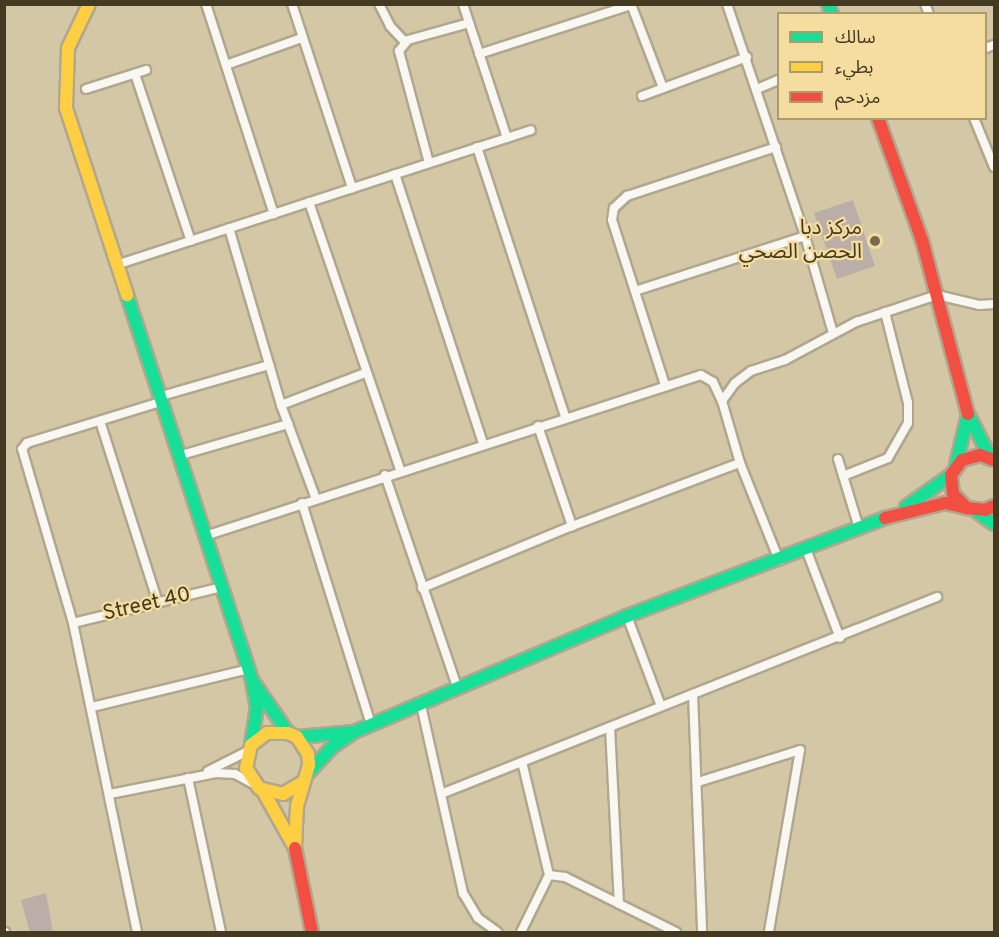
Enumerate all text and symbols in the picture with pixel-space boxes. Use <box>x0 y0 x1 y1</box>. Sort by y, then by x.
legend <box>777 12 987 120</box>
text: سالك <box>835 27 876 50</box>
text: بطيء <box>835 57 873 80</box>
text: مزدحم <box>835 87 880 110</box>
place label: مركز دبا الحصن الصحي <box>739 216 862 266</box>
marker: مركز دبا الحصن الصحي <box>866 232 884 250</box>
street label: Street 40 <box>101 583 193 627</box>

